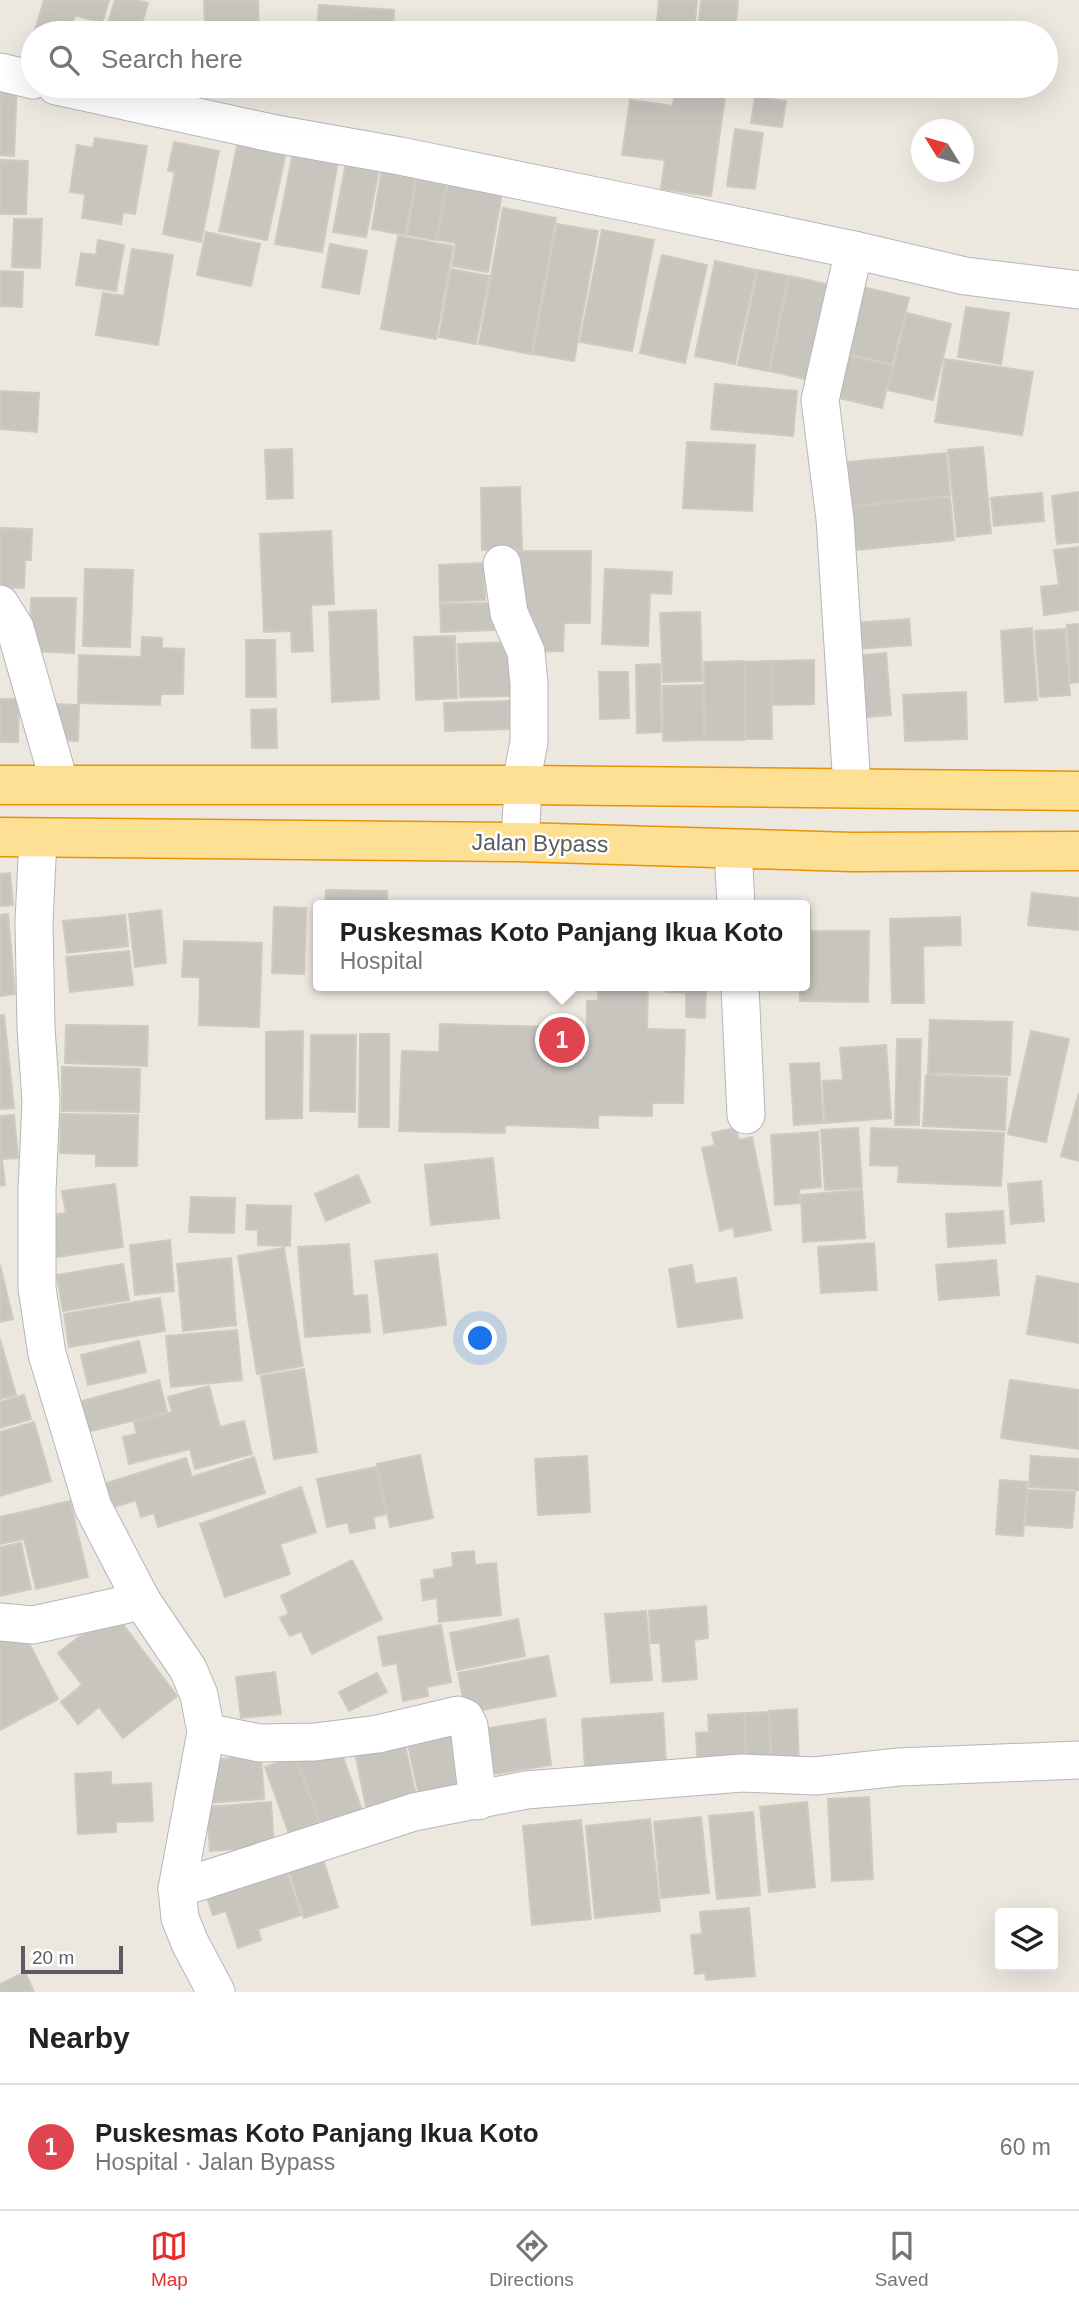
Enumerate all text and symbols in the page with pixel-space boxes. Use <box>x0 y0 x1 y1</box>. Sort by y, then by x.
search box <box>21 21 1058 98</box>
icon: search <box>45 41 83 79</box>
text: Search here <box>101 44 243 74</box>
north arrow <box>911 119 974 182</box>
street label: Jalan Bypass <box>471 829 609 857</box>
popup <box>313 900 810 991</box>
text: Puskesmas Koto Panjang Ikua Koto <box>340 917 783 947</box>
text: Hospital <box>340 948 423 974</box>
pin: 1 <box>539 1014 585 1066</box>
your location <box>463 1321 497 1355</box>
map controls <box>995 1908 1058 1971</box>
button: layers <box>995 1908 1058 1971</box>
scale bar <box>21 1943 122 1975</box>
text: 20 m <box>32 1947 74 1968</box>
text: Nearby <box>28 2021 130 2054</box>
text: Puskesmas Koto Panjang Ikua Koto <box>95 2118 539 2148</box>
text: 1 <box>45 2134 57 2160</box>
text: 60 m <box>1000 2134 1051 2160</box>
text: Hospital · Jalan Bypass <box>95 2149 335 2175</box>
tab: Map <box>150 2227 188 2291</box>
tab: Directions <box>489 2227 574 2291</box>
tab: Saved <box>875 2227 929 2291</box>

